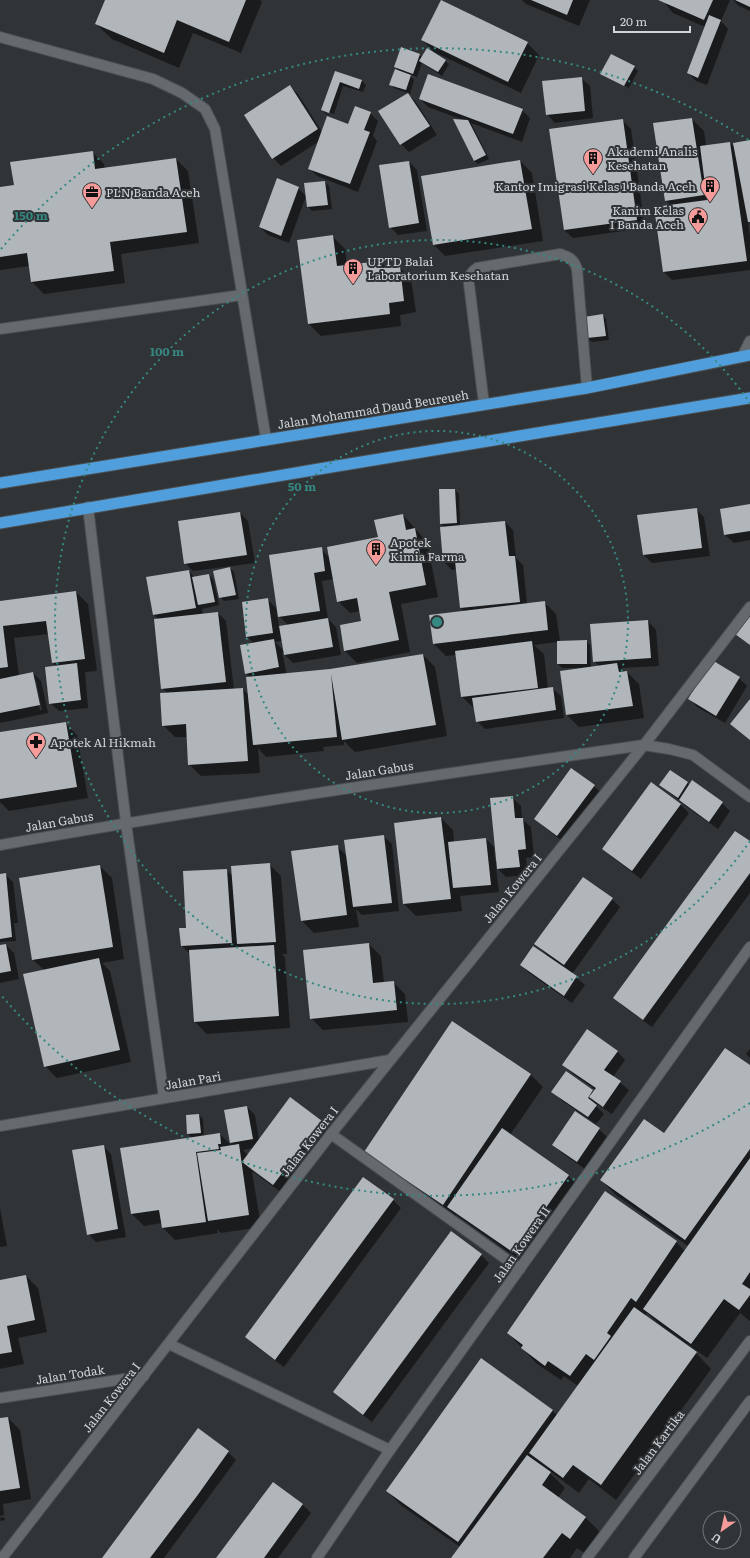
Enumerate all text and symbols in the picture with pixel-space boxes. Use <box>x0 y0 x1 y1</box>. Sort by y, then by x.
scale bar <box>614 8 690 34</box>
text: 20 m <box>620 12 647 30</box>
place label: Akademi Analis Kesehatan <box>607 142 698 174</box>
building icon: Akademi Analis Kesehatan <box>582 147 604 175</box>
building icon: Kantor Imigrasi Kelas 1 Banda Aceh <box>699 175 721 203</box>
place label: Kantor Imigrasi Kelas 1 Banda Aceh <box>495 177 696 195</box>
office icon: PLN Banda Aceh <box>81 181 103 209</box>
place label: PLN Banda Aceh <box>106 183 200 201</box>
place label: Kanim Kelas I Banda Aceh <box>610 201 685 233</box>
text: 150 m <box>14 206 48 224</box>
public building icon: Kanim Kelas I Banda Aceh <box>687 206 709 234</box>
place label: UPTD Balai Laboratorium Kesehatan <box>367 252 509 284</box>
building icon: UPTD Balai Laboratorium Kesehatan <box>342 257 364 285</box>
text: 100 m <box>150 342 184 360</box>
street label: Jalan Mohammad Daud Beureueh <box>276 385 470 433</box>
text: 50 m <box>288 477 316 495</box>
place label: Apotek Kimia Farma <box>390 533 465 565</box>
building icon: Apotek Kimia Farma <box>365 538 387 566</box>
centre of rings <box>430 615 444 629</box>
pharmacy icon: Apotek Al Hikmah <box>25 731 47 759</box>
place label: Apotek Al Hikmah <box>50 733 156 751</box>
street label: Jalan Gabus <box>344 756 415 784</box>
street label: Jalan Gabus <box>24 806 95 836</box>
street label: Jalan Kowera I <box>478 849 546 927</box>
street label: Jalan Pari <box>164 1066 222 1094</box>
street label: Jalan Kowera I <box>276 1102 342 1180</box>
street label: Jalan Kowera II <box>488 1202 554 1286</box>
street label: Jalan Kowera I <box>78 1358 144 1436</box>
street label: Jalan Todak <box>34 1360 106 1388</box>
street label: Jalan Kartika <box>628 1405 689 1478</box>
north arrow <box>702 1510 742 1550</box>
text: U <box>708 1530 724 1548</box>

